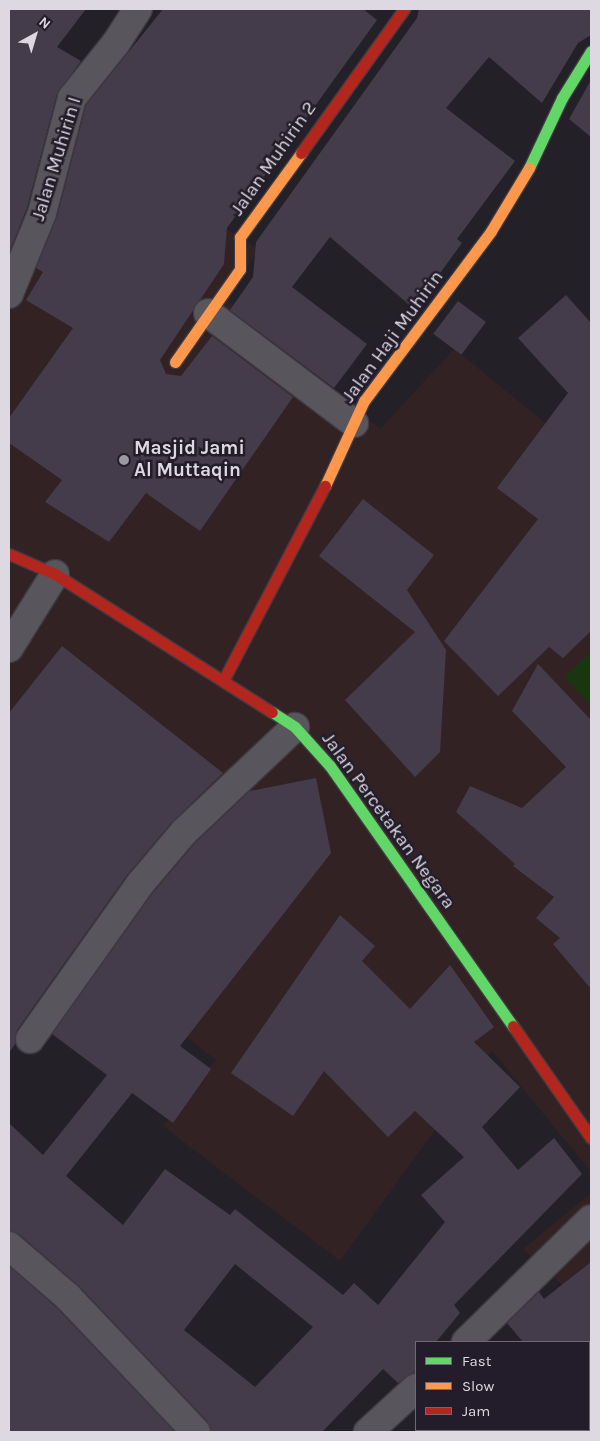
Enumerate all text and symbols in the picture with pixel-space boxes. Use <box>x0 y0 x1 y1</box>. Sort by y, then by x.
north arrow <box>10 10 60 60</box>
text: N <box>35 13 54 33</box>
street label: Jalan Muhirin I <box>27 94 87 224</box>
street label: Jalan Muhirin 2 <box>226 98 322 220</box>
street label: Jalan Haji Muhirin <box>337 266 449 408</box>
place label: Masjid Jami Al Muttaqin <box>134 438 245 482</box>
marker: Masjid Jami Al Muttaqin <box>118 454 130 466</box>
street label: Jalan Percetakan Negara <box>316 728 460 914</box>
legend <box>415 1341 590 1431</box>
text: Fast <box>462 1352 491 1370</box>
text: Slow <box>462 1377 494 1395</box>
text: Jam <box>462 1402 490 1420</box>

